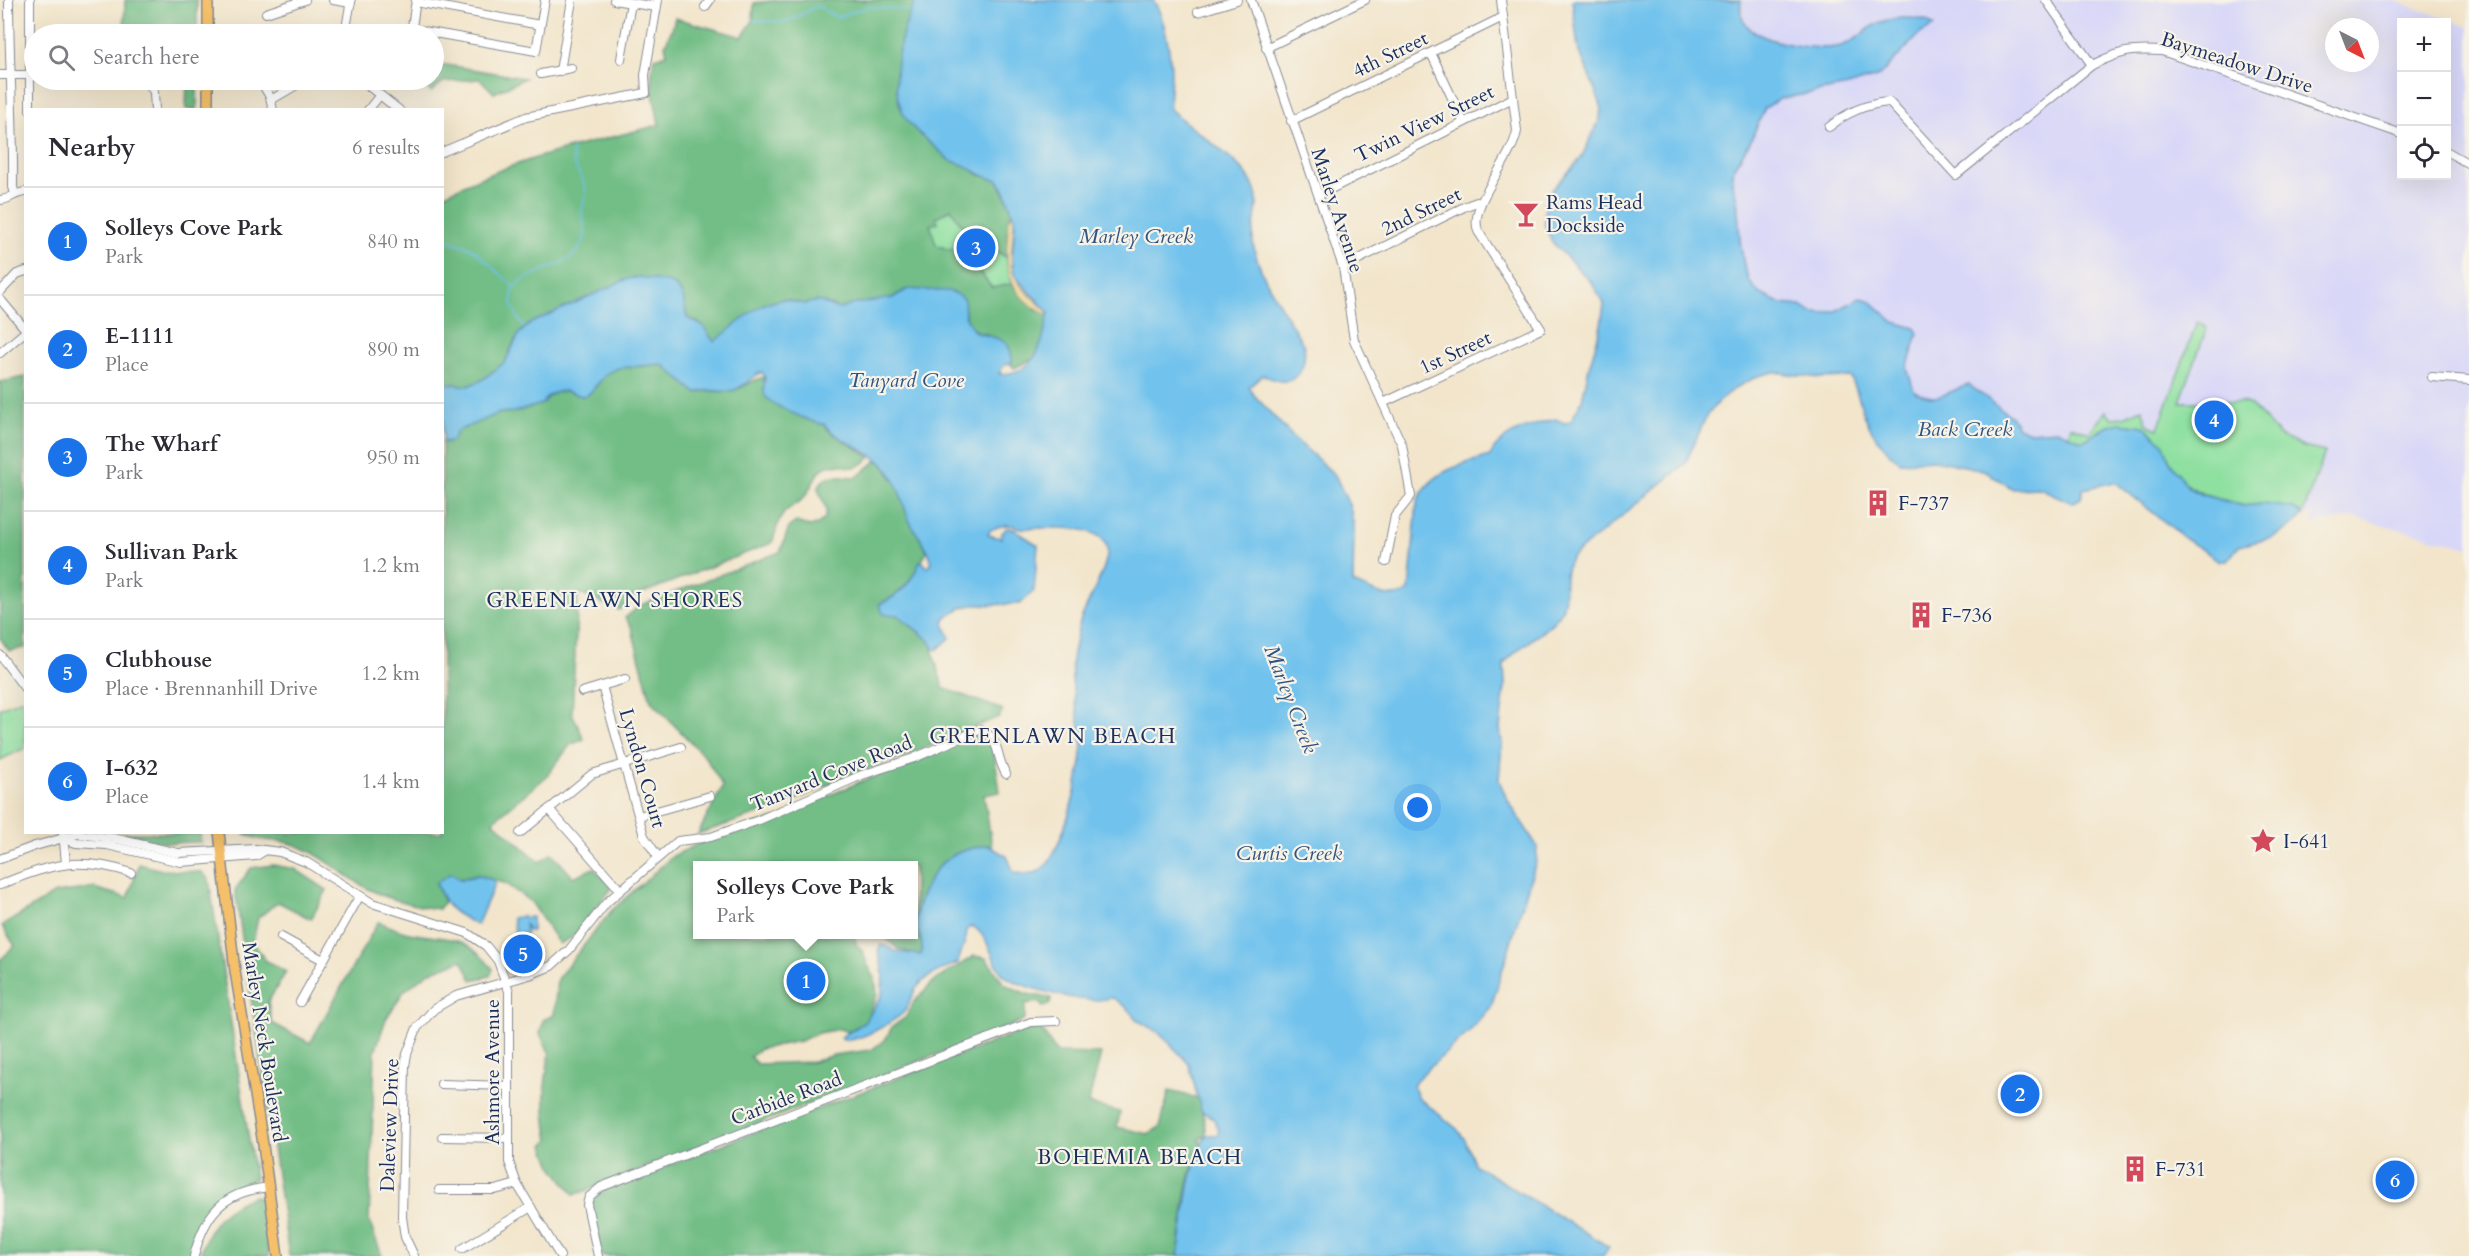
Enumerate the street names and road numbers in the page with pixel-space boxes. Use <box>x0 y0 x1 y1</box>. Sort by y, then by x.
street label: 4th Street <box>1348 24 1433 84</box>
street label: Baymeadow Drive <box>2157 25 2316 100</box>
street label: Twin View Street <box>1350 78 1499 169</box>
street label: Marley Avenue <box>1305 144 1370 276</box>
street label: 2nd Street <box>1377 180 1466 242</box>
street label: 1st Street <box>1415 324 1496 381</box>
street label: Lyndon Court <box>613 705 673 832</box>
street label: Tanyard Cove Road <box>746 729 916 818</box>
street label: Marley Neck Boulevard <box>235 940 294 1145</box>
street label: Ashmore Avenue <box>479 999 506 1145</box>
street label: Daleview Drive <box>374 1058 405 1192</box>
street label: Carbide Road <box>727 1065 846 1132</box>

